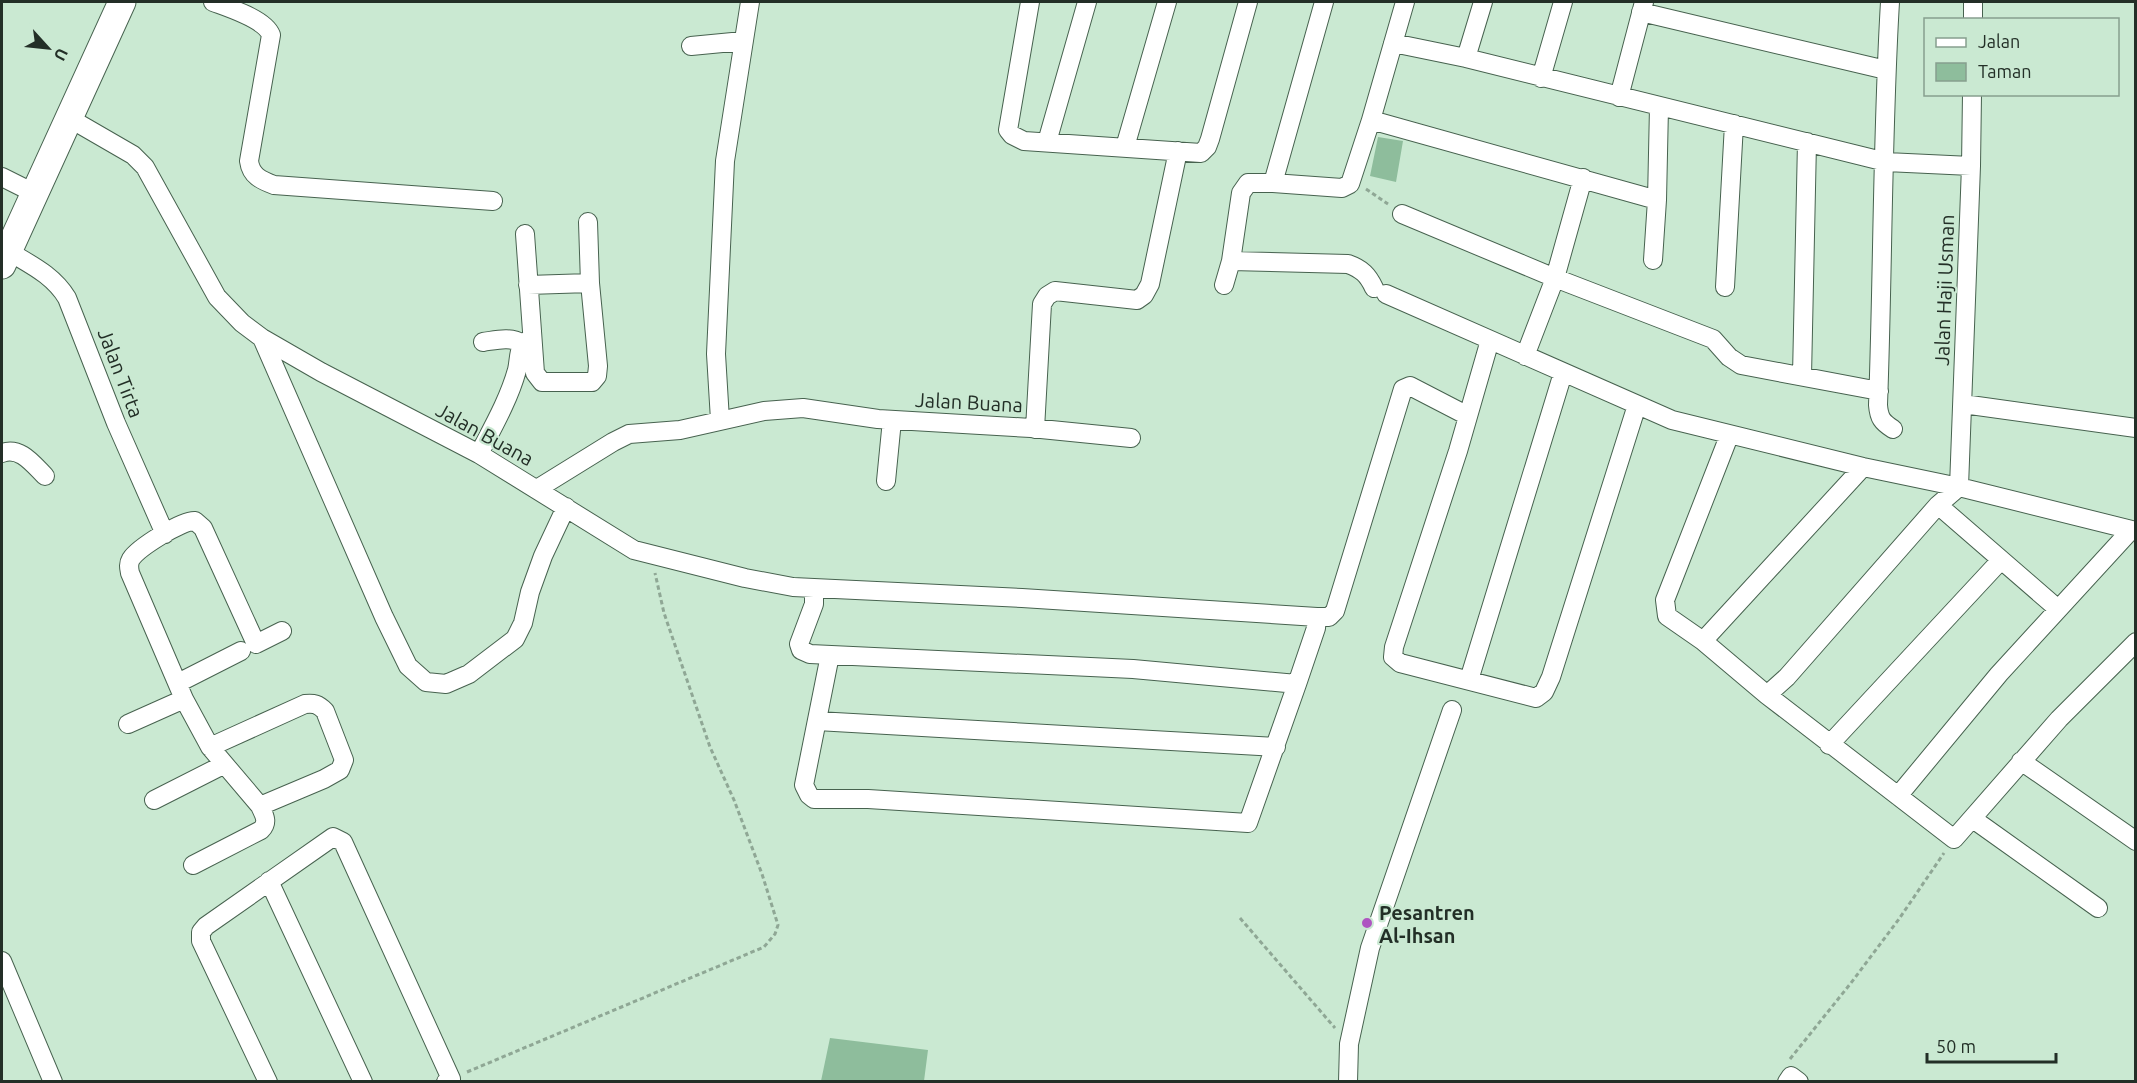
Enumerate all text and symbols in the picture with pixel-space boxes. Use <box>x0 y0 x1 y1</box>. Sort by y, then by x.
north arrow <box>18 18 78 78</box>
legend <box>1924 18 2119 96</box>
text: Jalan <box>1978 31 2020 51</box>
text: U <box>51 46 72 64</box>
text: Taman <box>1978 61 2032 81</box>
street label: Jalan Haji Usman <box>1930 214 1958 366</box>
street label: Jalan Tirta <box>93 325 149 421</box>
street label: Jalan Buana <box>915 388 1023 416</box>
street label: Jalan Buana <box>432 398 538 470</box>
place label: Pesantren Al-Ihsan <box>1379 901 1475 947</box>
marker: Pesantren Al-Ihsan <box>1360 916 1374 930</box>
scale bar <box>1927 1026 2056 1064</box>
text: 50 m <box>1936 1036 1976 1056</box>

